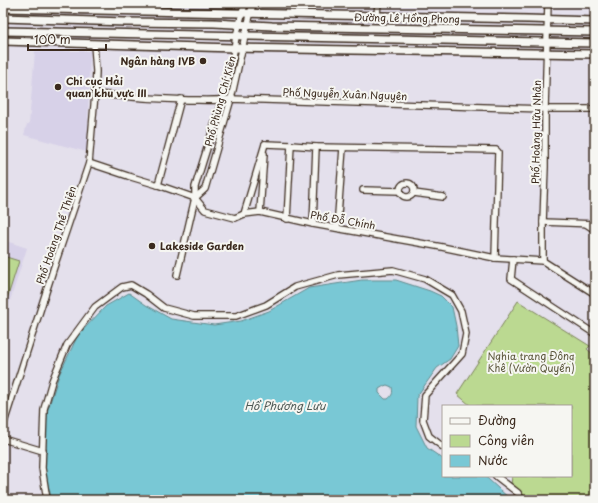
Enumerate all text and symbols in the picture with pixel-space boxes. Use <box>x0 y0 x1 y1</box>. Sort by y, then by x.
street label: Đường Lê Hồng Phong <box>354 9 460 26</box>
scale bar <box>28 26 106 52</box>
text: 100 m <box>34 30 71 48</box>
place label: Ngân hàng IVB <box>120 53 195 68</box>
street label: Phố Phùng Chí Kiên <box>200 54 239 148</box>
marker: Ngân hàng IVB <box>198 56 208 66</box>
place label: Chi cục Hải quan khu vực III <box>66 73 147 100</box>
street label: Phố Hoàng Hữu Nhân <box>527 80 544 184</box>
marker: Chi cục Hải quan khu vực III <box>53 82 63 92</box>
street label: Phố Nguyễn Xuân Nguyên <box>282 84 408 103</box>
street label: Phố Hoàng Thế Thiện <box>32 184 79 286</box>
street label: Phố Đỗ Chính <box>309 206 377 233</box>
place label: Lakeside Garden <box>160 238 244 253</box>
marker: Lakeside Garden <box>147 241 157 251</box>
park label: Nghia trang Đông Khê (Vườn Quyến) <box>487 348 575 375</box>
water label: Hồ Phương Lưu <box>245 397 327 414</box>
legend <box>442 405 572 477</box>
text: Đường <box>478 411 516 429</box>
text: Công viên <box>478 431 534 449</box>
text: Nước <box>478 451 508 469</box>

